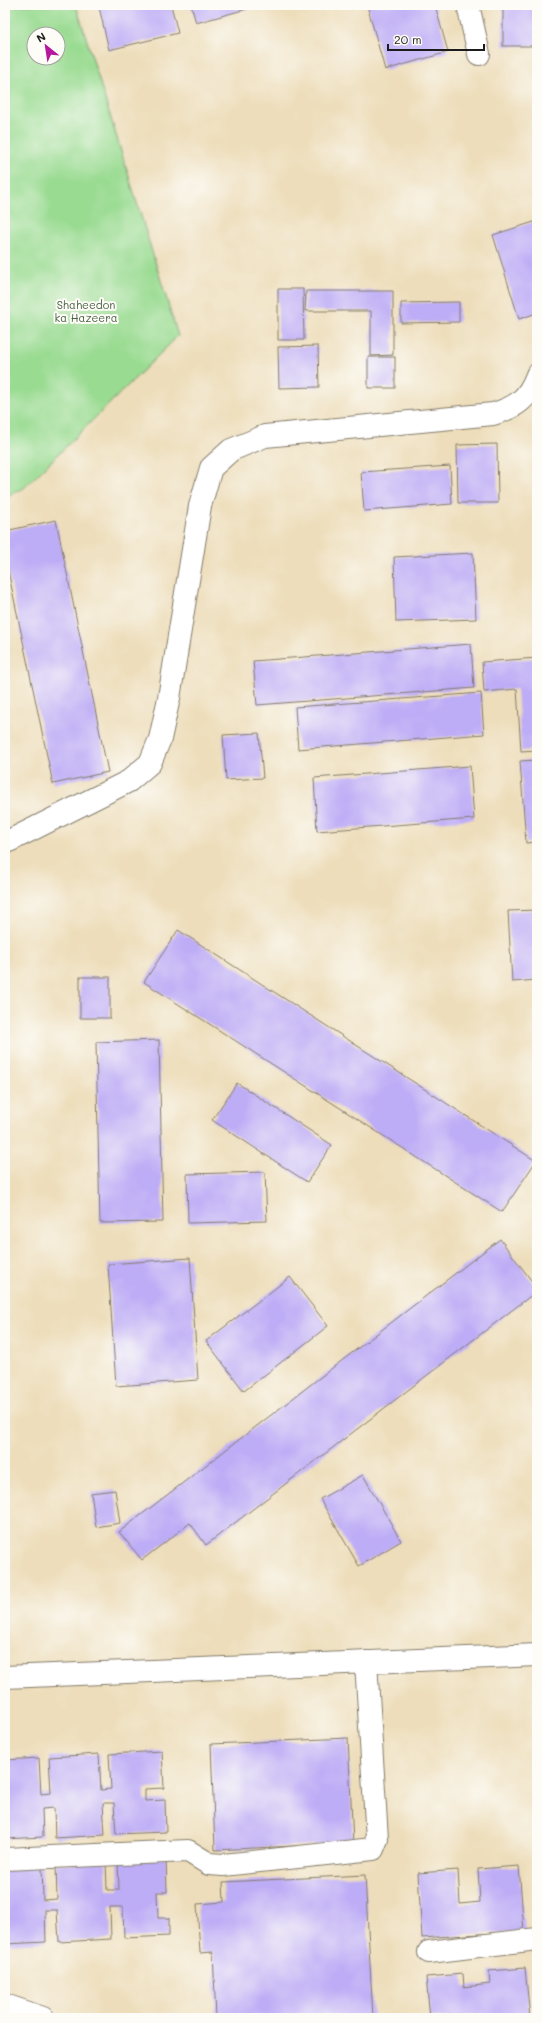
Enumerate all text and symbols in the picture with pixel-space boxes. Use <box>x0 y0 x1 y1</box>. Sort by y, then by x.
north arrow <box>26 26 66 66</box>
scale bar <box>388 26 484 52</box>
text: N <box>33 28 48 45</box>
text: 20 m <box>394 31 422 47</box>
park label: Shaheedon ka Hazeera <box>54 297 118 325</box>

